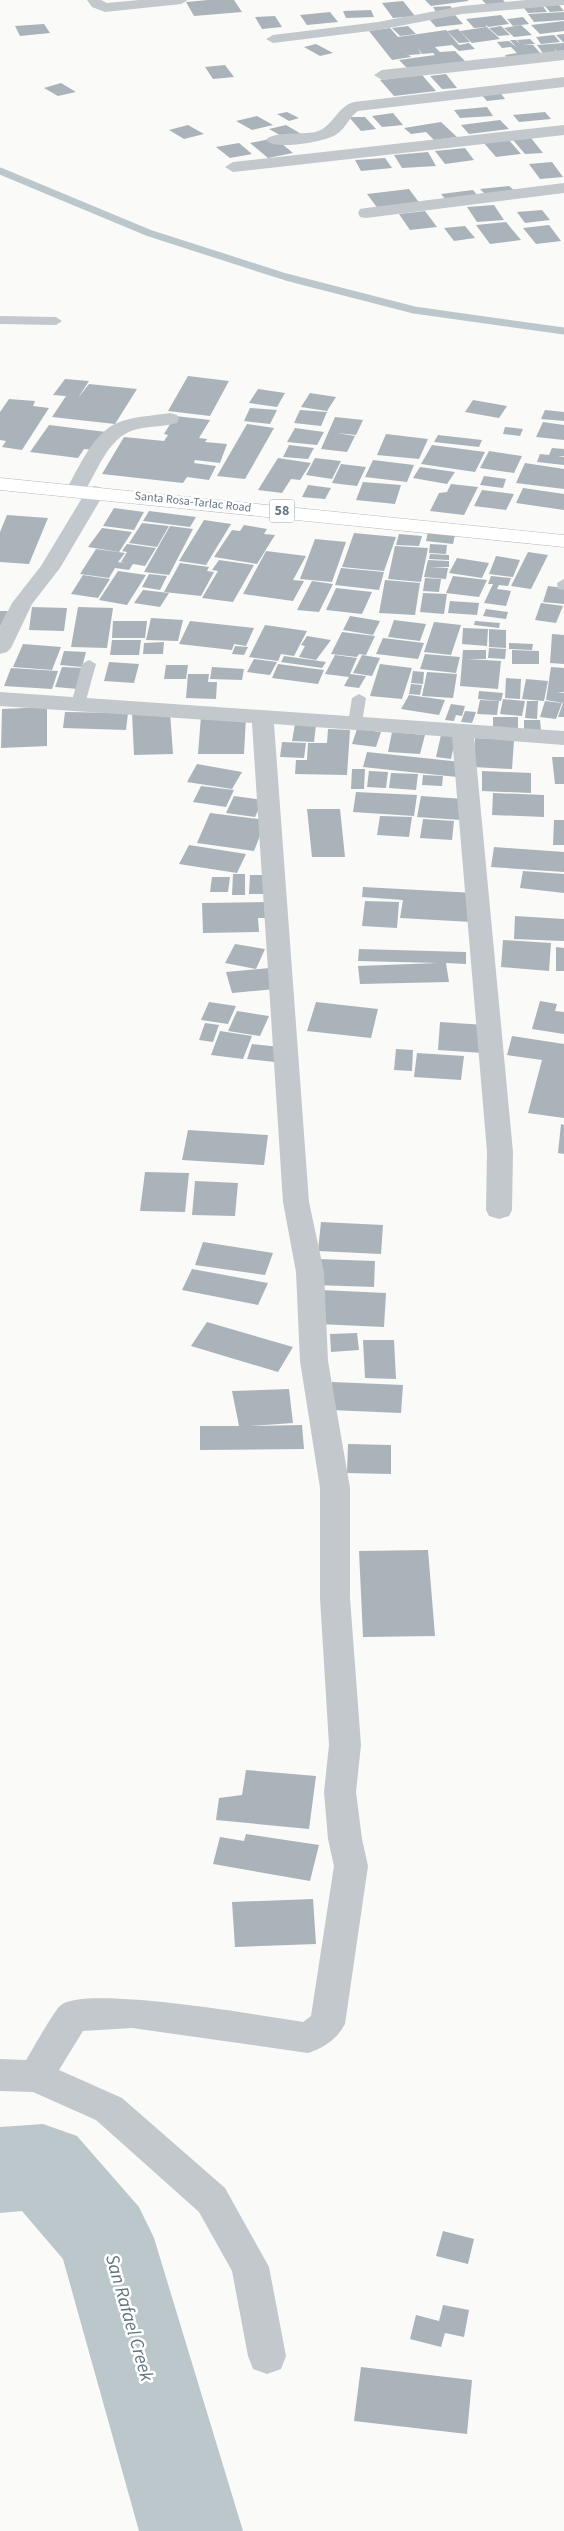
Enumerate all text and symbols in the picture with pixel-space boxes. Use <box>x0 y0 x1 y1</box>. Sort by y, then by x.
street label: Santa Rosa-Tarlac Road <box>134 487 252 517</box>
road number: 58 <box>270 500 294 522</box>
water label: San Rafael Creek <box>98 2251 160 2386</box>

